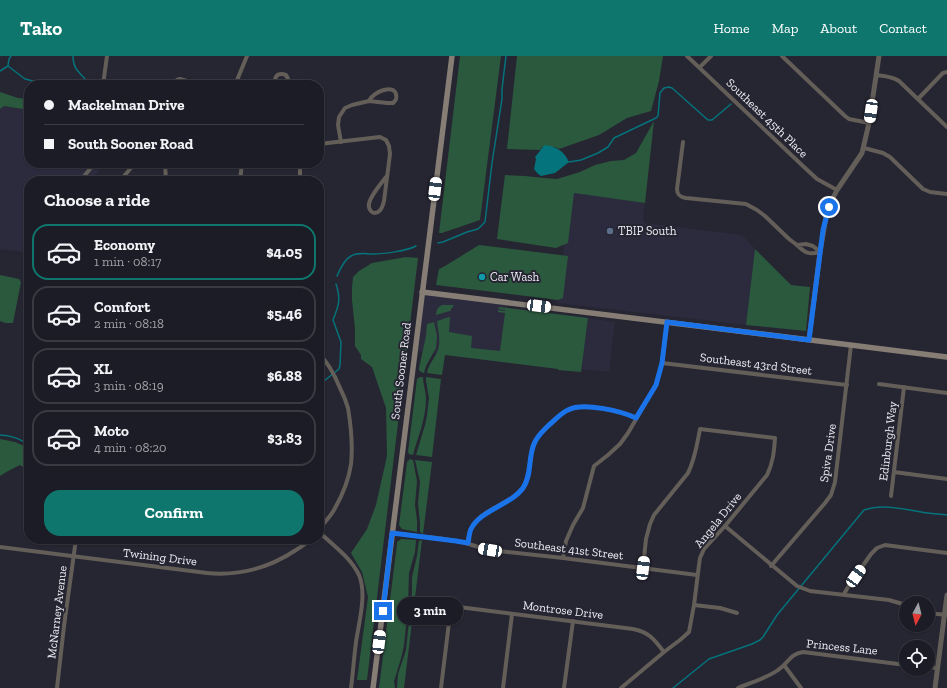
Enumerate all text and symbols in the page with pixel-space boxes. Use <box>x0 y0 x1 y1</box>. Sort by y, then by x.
text: Tako <box>20 17 62 40</box>
text: Home <box>714 20 750 37</box>
text: Map <box>772 20 798 37</box>
text: About <box>820 20 857 37</box>
text: Contact <box>879 20 927 37</box>
street label: Southeast 45th Place <box>723 76 811 161</box>
text: Mackelman Drive <box>68 96 185 114</box>
car <box>863 98 879 124</box>
text: South Sooner Road <box>68 135 193 153</box>
car <box>428 176 442 202</box>
text: Choose a ride <box>44 189 150 211</box>
route start <box>820 198 838 216</box>
place label: TBIP South <box>618 224 677 238</box>
marker: TBIP South <box>605 226 615 236</box>
icon: car <box>46 234 82 270</box>
text: Economy <box>94 236 155 254</box>
text: $4.05 <box>266 243 302 261</box>
text: 1 min · 08:17 <box>94 254 161 269</box>
place label: Car Wash <box>490 270 539 284</box>
marker: Car Wash <box>477 272 487 282</box>
icon: car <box>46 296 82 332</box>
text: Comfort <box>94 298 150 316</box>
car <box>526 299 552 313</box>
text: $5.46 <box>267 305 302 323</box>
text: 2 min · 08:18 <box>94 316 164 331</box>
street label: South Sooner Road <box>388 321 414 420</box>
street label: Southeast 43rd Street <box>699 350 813 378</box>
icon: car <box>46 358 82 394</box>
text: XL <box>94 360 112 378</box>
text: $6.88 <box>267 367 302 385</box>
text: 3 min · 08:19 <box>94 378 164 393</box>
street label: Edinburgh Way <box>876 400 900 482</box>
icon: car <box>46 420 82 456</box>
text: Moto <box>94 422 129 440</box>
street label: Spiva Drive <box>817 422 839 483</box>
text: $3.83 <box>267 429 302 447</box>
text: 4 min · 08:20 <box>94 440 167 455</box>
street label: Angela Drive <box>692 489 745 550</box>
button: Confirm <box>44 490 304 536</box>
street label: Southeast 41st Street <box>514 535 625 563</box>
car <box>477 542 503 558</box>
street label: Twining Drive <box>122 546 198 569</box>
car <box>636 555 650 581</box>
car <box>844 563 868 589</box>
street label: McNarney Avenue <box>44 564 70 659</box>
north arrow <box>899 596 935 632</box>
map controls <box>899 596 935 676</box>
callout: 3 min <box>397 597 463 625</box>
street label: Montrose Drive <box>522 598 604 622</box>
route end <box>374 602 392 620</box>
text: 3 min <box>414 603 446 618</box>
car <box>372 629 386 655</box>
street label: Princess Lane <box>806 636 879 658</box>
button: locate <box>899 640 935 676</box>

